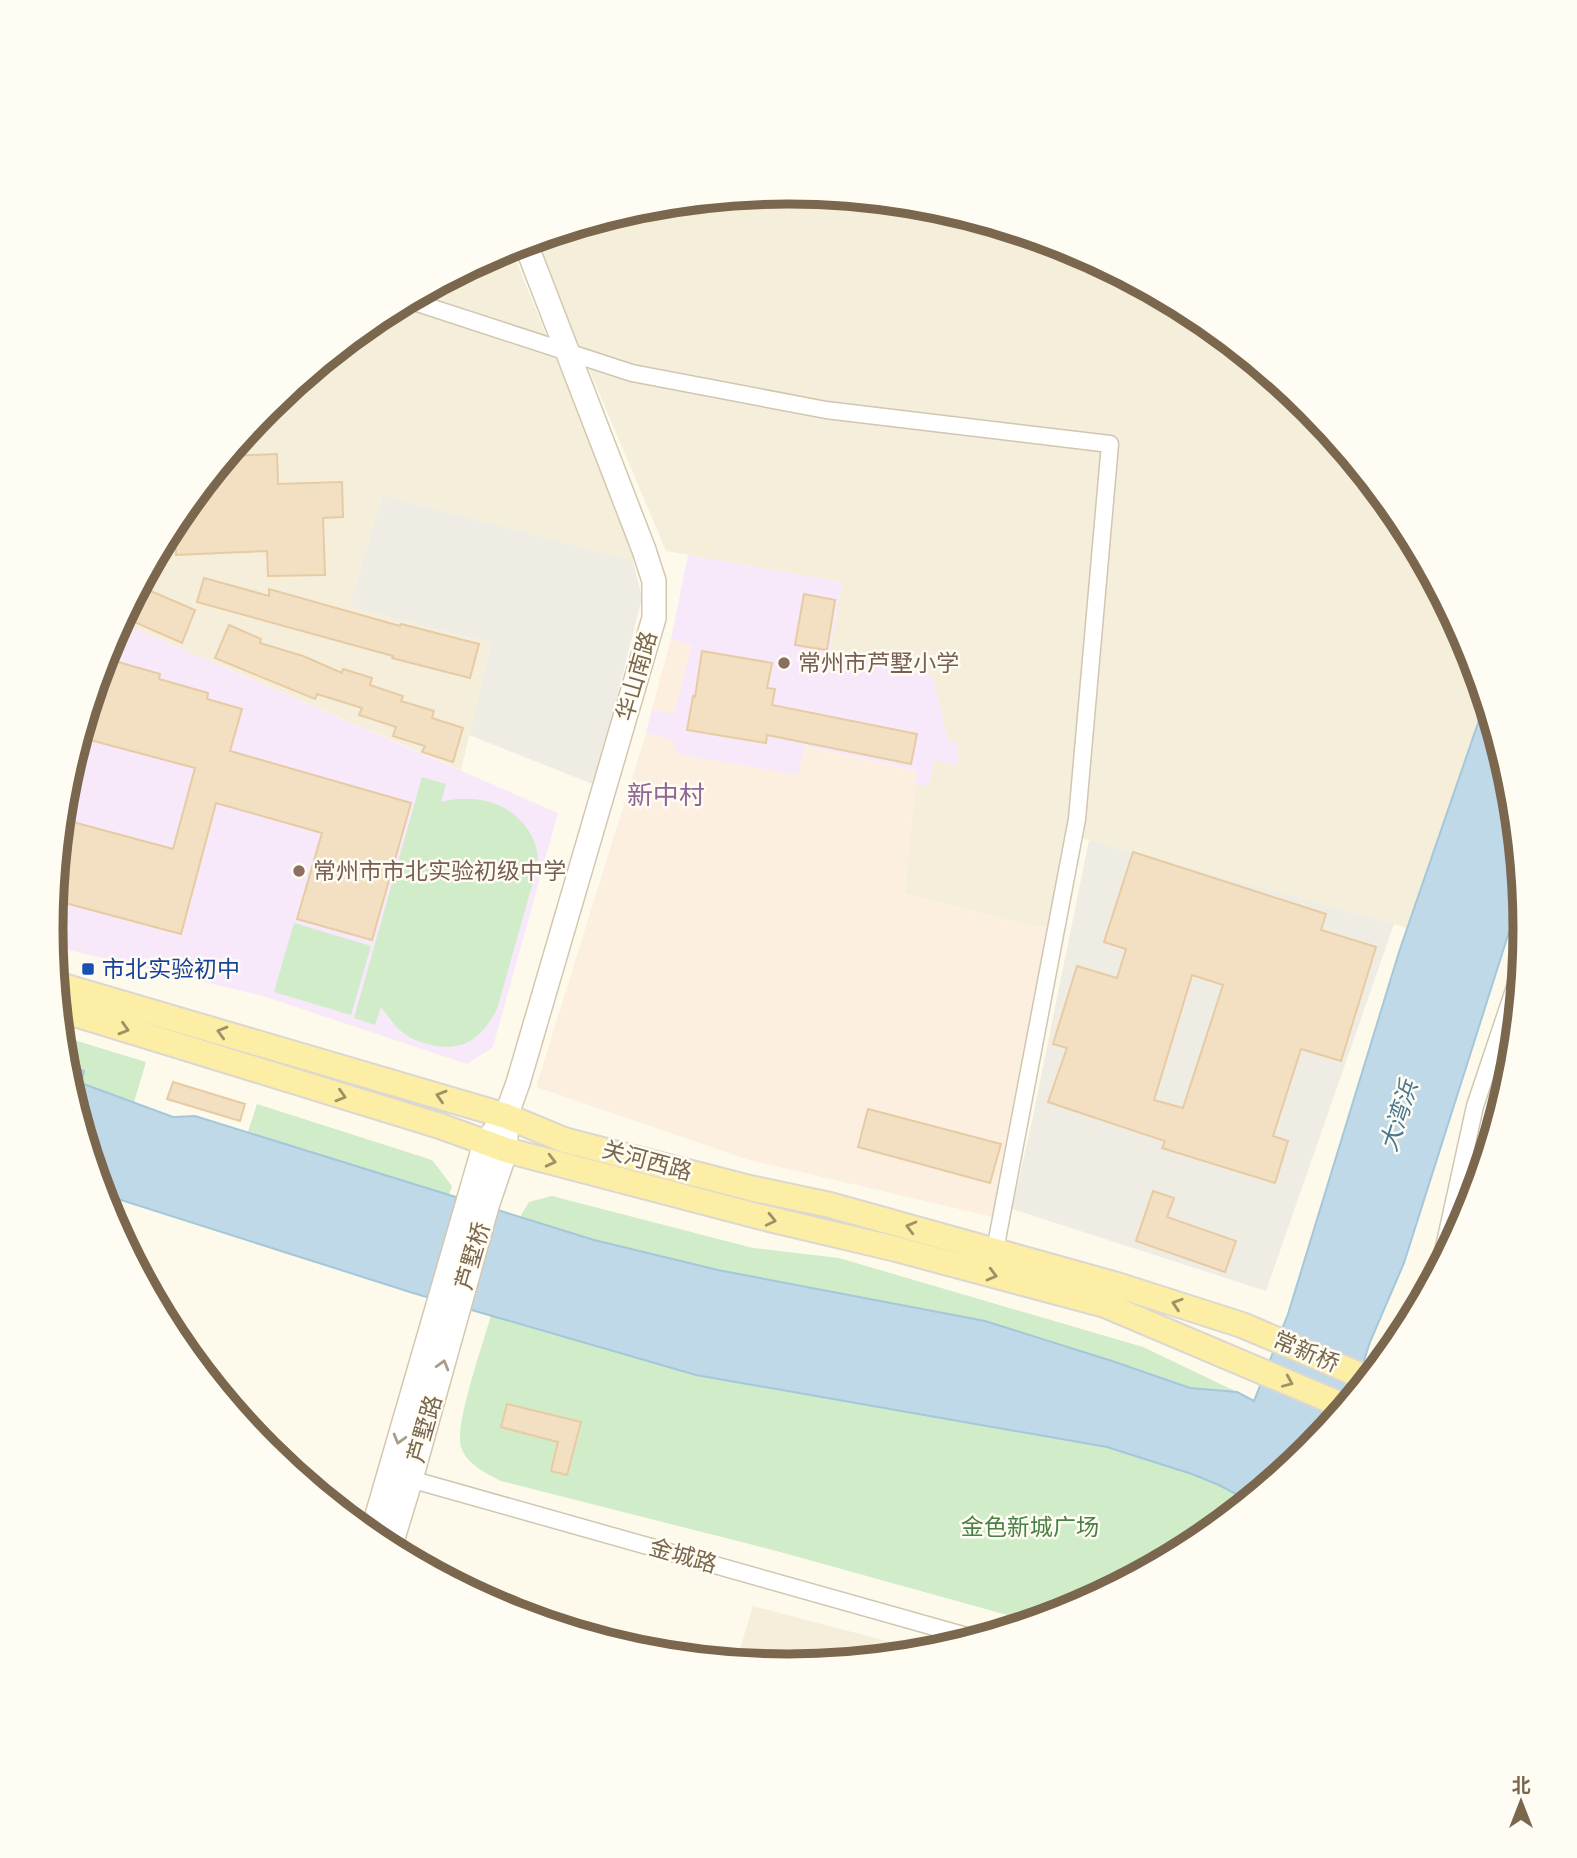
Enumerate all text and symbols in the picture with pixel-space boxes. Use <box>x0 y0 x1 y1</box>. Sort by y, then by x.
street label: 华山南路 <box>611 628 663 724</box>
place label: 常州市芦墅小学 <box>798 650 959 677</box>
marker: 常州市芦墅小学 <box>776 655 792 671</box>
district label: 新中村 <box>627 780 705 811</box>
place label: 常州市市北实验初级中学 <box>313 858 566 885</box>
marker: 常州市市北实验初级中学 <box>291 863 307 879</box>
place label: 市北实验初中 <box>102 956 240 983</box>
marker: 市北实验初中 <box>80 961 96 977</box>
one-way arrow <box>118 1021 130 1036</box>
one-way arrow <box>216 1026 228 1041</box>
water label: 大湾浜 <box>1375 1076 1424 1155</box>
one-way arrow <box>335 1087 347 1102</box>
one-way arrow <box>435 1090 447 1105</box>
street label: 关河西路 <box>599 1136 695 1186</box>
one-way arrow <box>545 1153 557 1167</box>
one-way arrow <box>765 1211 777 1226</box>
street label: 芦墅桥 <box>451 1219 495 1293</box>
one-way arrow <box>906 1221 918 1235</box>
one-way arrow <box>986 1266 998 1281</box>
one-way arrow <box>1171 1298 1184 1312</box>
street label: 常新桥 <box>1269 1326 1343 1378</box>
one-way arrow <box>435 1359 449 1371</box>
one-way arrow <box>1281 1374 1293 1388</box>
street label: 芦墅路 <box>403 1392 447 1466</box>
one-way arrow <box>393 1433 408 1445</box>
park label: 金色新城广场 <box>961 1514 1099 1541</box>
street label: 金城路 <box>646 1534 720 1578</box>
north arrow <box>1486 1767 1556 1837</box>
text: 北 <box>1511 1775 1531 1797</box>

